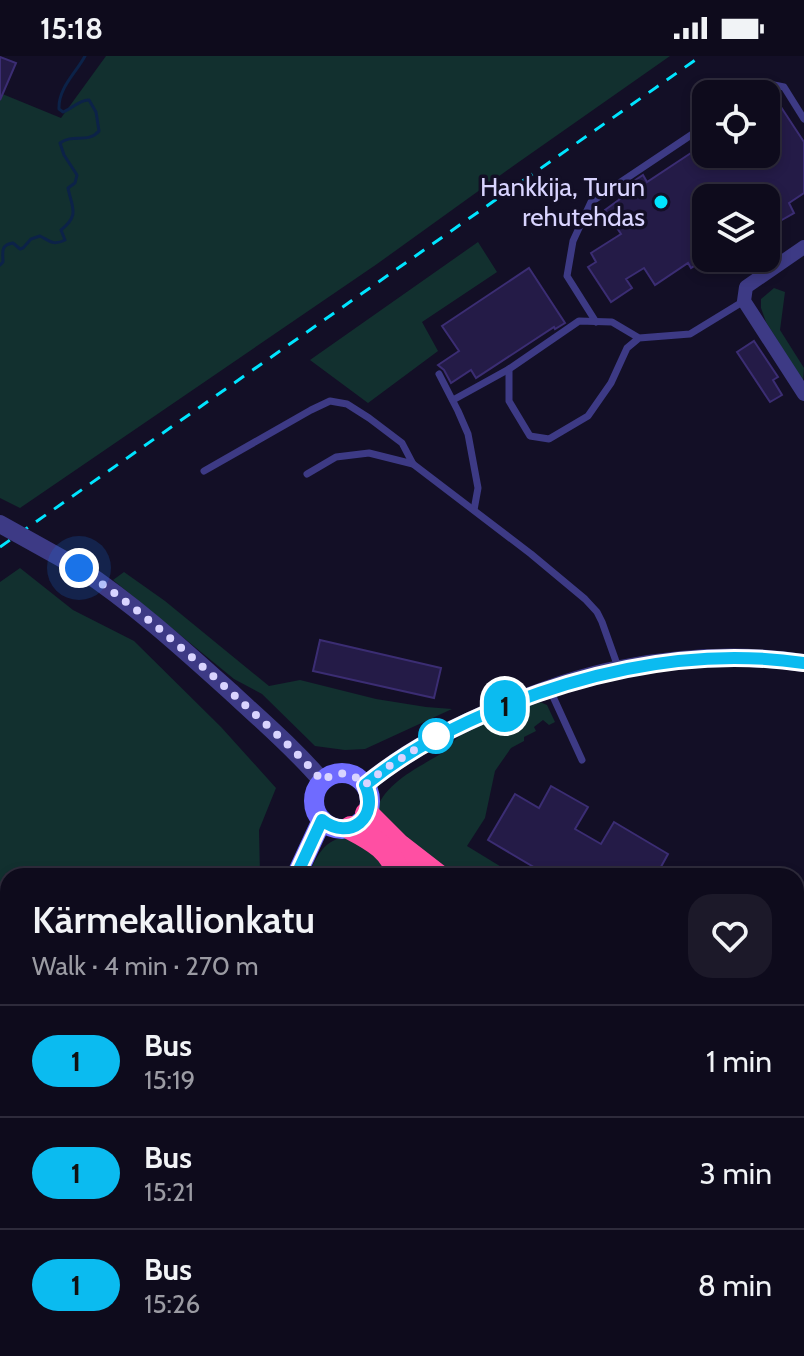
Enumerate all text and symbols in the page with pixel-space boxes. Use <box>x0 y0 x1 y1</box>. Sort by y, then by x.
text: 15:18 <box>40 10 103 47</box>
map controls <box>692 80 780 272</box>
button: locate <box>692 80 780 168</box>
place label: Hankkija, Turun rehutehdas <box>480 171 645 233</box>
button: layers <box>692 184 780 272</box>
marker: Hankkija, Turun rehutehdas <box>652 193 670 211</box>
your location <box>59 548 99 588</box>
line badge: 1 <box>479 680 531 732</box>
text: 1 <box>500 689 510 723</box>
unlabelled marker <box>419 719 453 753</box>
button: heart <box>688 894 772 978</box>
text: Kärmekallionkatu <box>32 896 315 943</box>
text: Walk · 4 min · 270 m <box>32 950 259 982</box>
text: Bus <box>144 1027 192 1064</box>
text: 1 min <box>706 1043 772 1080</box>
text: 1 <box>71 1044 81 1078</box>
text: 15:19 <box>144 1064 195 1096</box>
text: Bus <box>144 1139 192 1176</box>
text: 3 min <box>700 1155 772 1192</box>
text: 1 <box>71 1156 81 1190</box>
text: 15:21 <box>144 1176 194 1208</box>
text: Bus <box>144 1251 192 1288</box>
text: 8 min <box>698 1267 772 1304</box>
text: 1 <box>71 1268 81 1302</box>
text: 15:26 <box>144 1288 200 1320</box>

